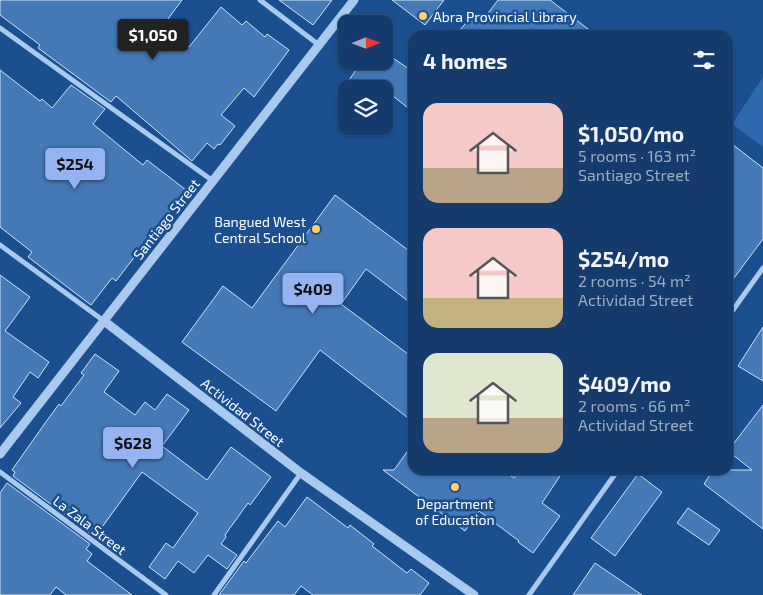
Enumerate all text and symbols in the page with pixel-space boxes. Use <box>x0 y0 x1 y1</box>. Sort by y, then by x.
place label: Abra Provincial Library <box>433 8 577 25</box>
marker: Abra Provincial Library <box>417 10 429 22</box>
north arrow <box>338 15 392 70</box>
map controls <box>338 15 393 135</box>
pin: $1,050 <box>112 18 194 61</box>
text: $1,050 <box>128 25 178 44</box>
icon: filters <box>690 46 718 74</box>
text: 4 homes <box>423 48 507 73</box>
button: layers <box>338 80 393 135</box>
text: $1,050/mo <box>578 121 684 146</box>
icon: home <box>463 123 523 183</box>
text: 5 rooms · 163 m² <box>578 146 696 165</box>
pin: $254 <box>45 148 105 190</box>
text: $254 <box>56 154 94 173</box>
text: Santiago Street <box>578 165 690 184</box>
street label: Santiago Street <box>129 175 203 263</box>
place label: Bangued West Central School <box>214 213 307 246</box>
marker: Bangued West Central School <box>310 223 322 235</box>
text: $254/mo <box>578 246 669 271</box>
icon: home <box>463 248 523 308</box>
text: 2 rooms · 54 m² <box>578 271 691 290</box>
pin: $409 <box>283 272 343 315</box>
text: $409 <box>293 279 333 298</box>
text: Actividad Street <box>578 290 693 309</box>
text: $409/mo <box>578 371 671 396</box>
icon: home <box>463 373 523 433</box>
street label: Actividad Street <box>198 374 288 450</box>
text: 2 rooms · 66 m² <box>578 396 691 415</box>
text: Actividad Street <box>578 415 693 434</box>
pin: $628 <box>103 426 163 469</box>
text: $628 <box>114 433 152 452</box>
marker: Department of Education <box>449 481 461 493</box>
street label: La Zala Street <box>50 492 130 558</box>
place label: Department of Education <box>415 495 495 528</box>

